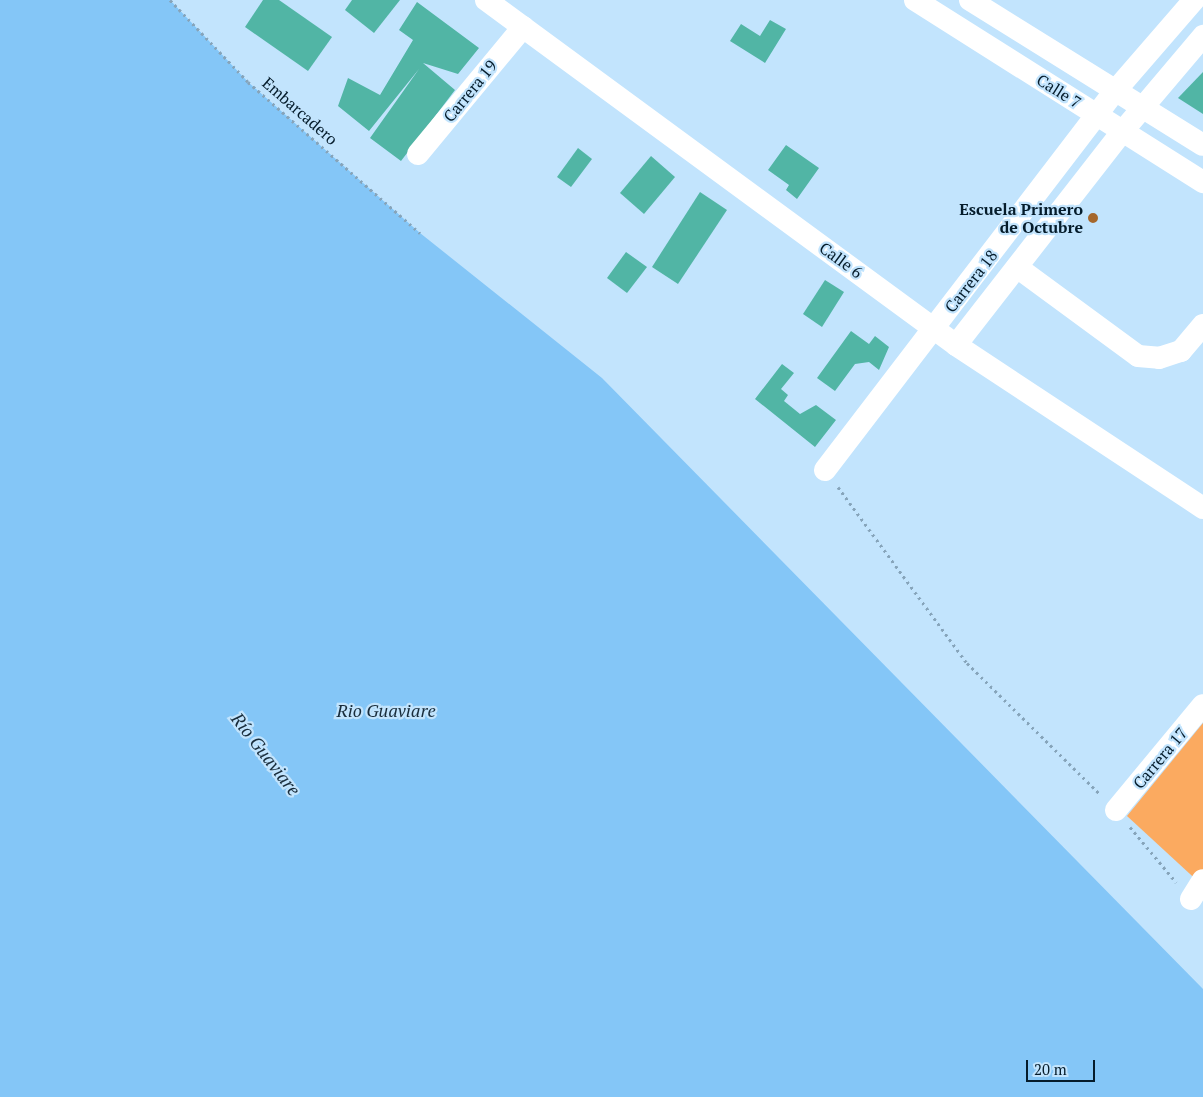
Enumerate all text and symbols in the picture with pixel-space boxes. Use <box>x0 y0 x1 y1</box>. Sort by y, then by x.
street label: Carrera 19 <box>439 56 501 126</box>
street label: Calle 7 <box>1033 70 1085 112</box>
street label: Embarcadero <box>258 73 342 149</box>
place label: Escuela Primero de Octubre <box>959 199 1083 237</box>
marker: Escuela Primero de Octubre <box>1087 212 1099 224</box>
street label: Calle 6 <box>816 238 866 282</box>
street label: Carrera 18 <box>941 246 1001 316</box>
water label: Rio Guaviare <box>336 699 436 721</box>
water label: Río Guaviare <box>227 708 305 800</box>
street label: Carrera 17 <box>1129 724 1191 792</box>
scale bar <box>1028 1050 1097 1082</box>
text: 20 m <box>1034 1059 1067 1079</box>

